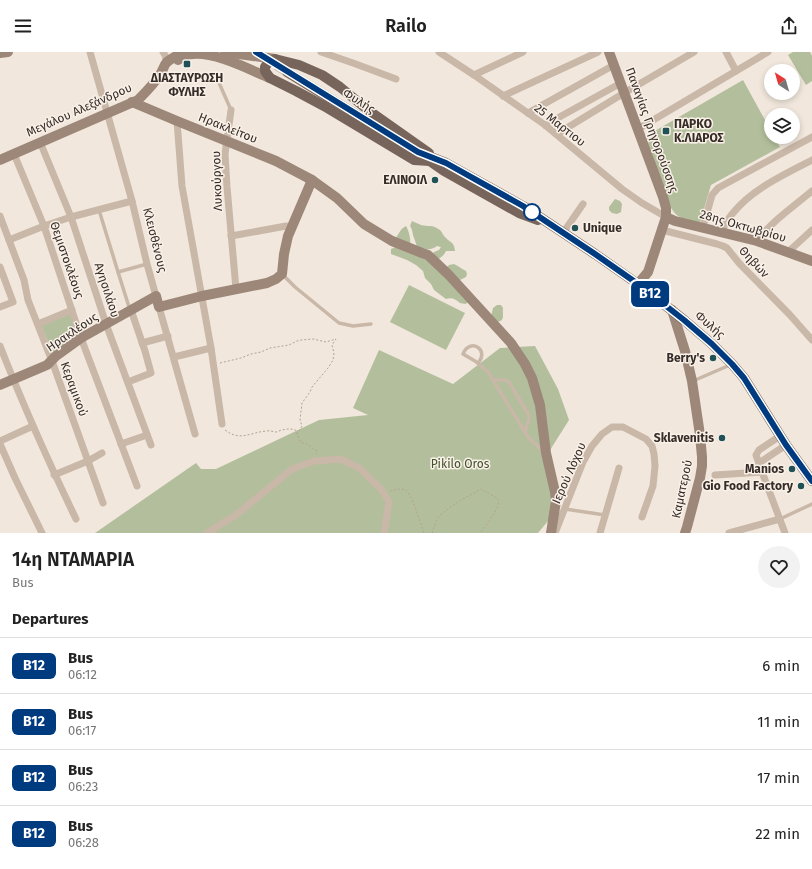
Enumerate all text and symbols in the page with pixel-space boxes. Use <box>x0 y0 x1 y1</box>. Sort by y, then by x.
icon: menu <box>12 15 34 37</box>
text: Railo <box>385 15 427 37</box>
icon: share <box>778 15 800 37</box>
marker: ΔΙΑΣΤΑΥΡΩΣΗ ΦΥΛΗΣ <box>182 59 192 69</box>
north arrow <box>764 64 800 100</box>
map controls <box>764 64 800 144</box>
street label: Παναγίας Γρηγορούσσης <box>623 65 681 195</box>
place label: ΔΙΑΣΤΑΥΡΩΣΗ ΦΥΛΗΣ <box>150 71 223 99</box>
street label: Μεγάλου Αλεξάνδρου <box>24 80 134 140</box>
street label: Φυλής <box>340 86 378 116</box>
street label: 25 Μαρτιου <box>532 101 588 149</box>
button: layers <box>764 108 800 144</box>
street label: Ηρακλείτου <box>196 110 260 146</box>
place label: ΠΑΡΚΟ Κ.ΛΙΑΡΟΣ <box>674 117 724 145</box>
marker: ΠΑΡΚΟ Κ.ΛΙΑΡΟΣ <box>661 126 671 136</box>
street label: Λυκούργου <box>209 150 225 211</box>
place label: ΕΛΙΝΟΙΛ <box>383 173 428 187</box>
marker: ΕΛΙΝΟΙΛ <box>430 175 440 185</box>
unlabelled marker <box>523 203 541 221</box>
street label: Κλεισθένους <box>140 206 170 274</box>
street label: 28ης Οκτωβρίου <box>698 207 788 245</box>
street label: Θεμιστοκλέους <box>47 220 87 301</box>
place label: Unique <box>583 221 622 235</box>
marker: Unique <box>570 223 580 233</box>
street label: Θηβών <box>736 243 772 281</box>
street label: Αγησιλάου <box>92 261 122 319</box>
line badge: Β12 <box>627 281 673 307</box>
text: Β12 <box>639 285 661 302</box>
street label: Φυλής <box>692 308 728 342</box>
street label: Ηρακλέους <box>44 309 101 354</box>
place label: Berry's <box>667 351 705 365</box>
marker: Berry's <box>708 353 718 363</box>
street label: Κεραμικού <box>58 360 90 418</box>
place label: Sklavenitis <box>654 431 714 445</box>
marker: Sklavenitis <box>717 433 727 443</box>
street label: Ιερού Λόχου <box>549 440 589 506</box>
park label: Pikilo Oros <box>431 457 490 471</box>
street label: Καματερού <box>669 458 695 520</box>
place label: Manios <box>745 462 784 476</box>
marker: Manios <box>787 464 797 474</box>
place label: Gio Food Factory <box>703 479 794 493</box>
marker: Gio Food Factory <box>796 481 806 491</box>
button: heart <box>758 546 800 588</box>
text: 14η ΝΤΑΜΑΡΙΑ <box>12 548 134 571</box>
text: Bus <box>12 575 34 590</box>
text: Departures <box>12 610 89 628</box>
text: Bus <box>68 649 93 667</box>
text: Β12 <box>23 657 45 674</box>
text: 6 min <box>762 657 800 675</box>
text: 06:12 <box>68 667 97 682</box>
text: Bus <box>68 705 93 723</box>
text: Β12 <box>23 713 45 730</box>
text: 11 min <box>757 713 800 731</box>
text: 06:17 <box>68 723 96 738</box>
text: Bus <box>68 761 93 779</box>
text: Β12 <box>23 769 45 786</box>
text: 17 min <box>757 769 800 787</box>
text: 06:23 <box>68 779 98 794</box>
text: Bus <box>68 817 93 835</box>
text: Β12 <box>23 825 45 842</box>
text: 22 min <box>755 825 800 843</box>
text: 06:28 <box>68 835 99 850</box>

